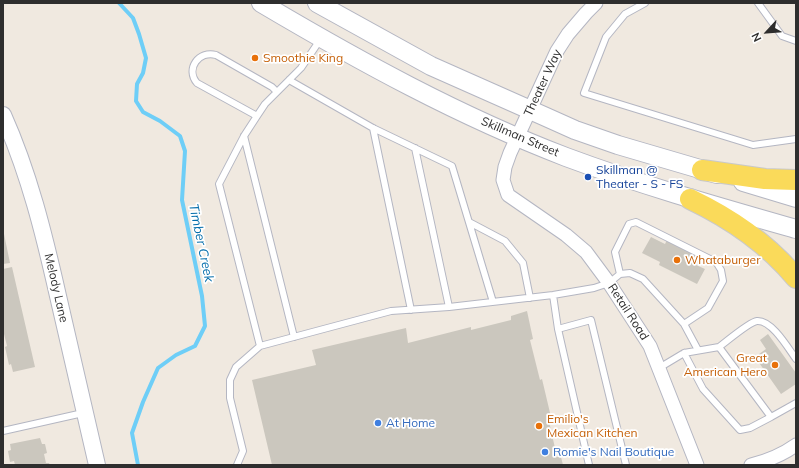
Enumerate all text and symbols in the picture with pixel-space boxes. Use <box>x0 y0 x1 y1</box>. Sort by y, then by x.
north arrow <box>747 12 787 52</box>
text: N <box>748 30 764 44</box>
street label: Theater Way <box>521 47 565 119</box>
place label: Smoothie King <box>263 51 343 65</box>
marker: Smoothie King <box>250 53 260 63</box>
street label: Skillman Street <box>479 114 561 160</box>
place label: Skillman @ Theater - S - FS <box>596 163 683 191</box>
marker: Skillman @ Theater - S - FS <box>583 172 593 182</box>
water label: Timber Creek <box>185 202 217 284</box>
street label: Melody Lane <box>41 252 71 324</box>
place label: Whataburger <box>685 253 760 267</box>
marker: Whataburger <box>672 255 682 265</box>
street label: Retail Road <box>604 281 652 343</box>
place label: Great American Hero <box>684 351 767 379</box>
marker: Great American Hero <box>770 360 780 370</box>
place label: Emilio's Mexican Kitchen <box>547 412 637 440</box>
place label: At Home <box>386 416 435 430</box>
marker: At Home <box>373 418 383 428</box>
marker: Emilio's Mexican Kitchen <box>534 421 544 431</box>
place label: Romie's Nail Boutique <box>553 445 674 459</box>
marker: Romie's Nail Boutique <box>540 447 550 457</box>

